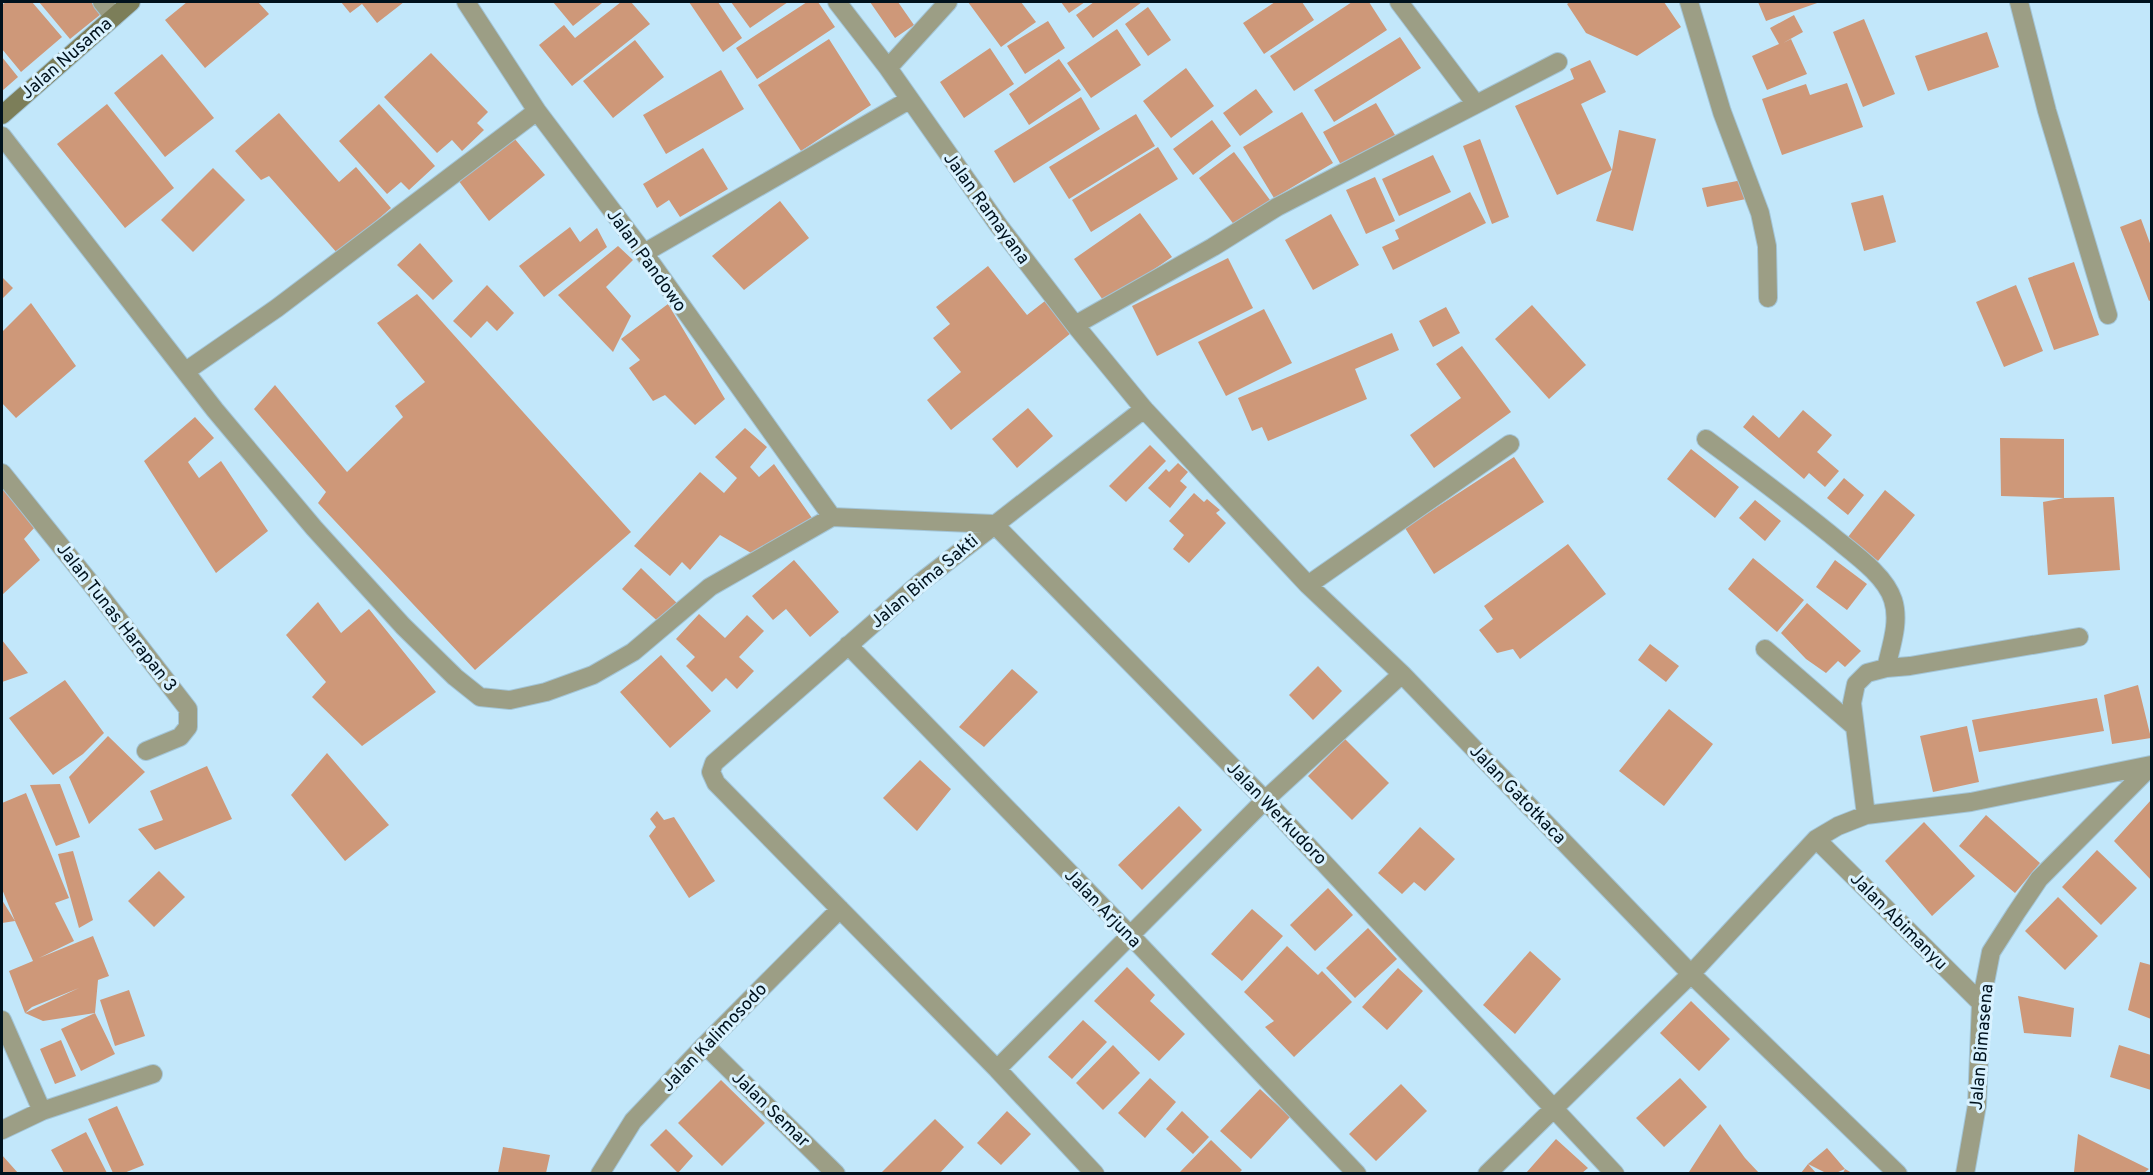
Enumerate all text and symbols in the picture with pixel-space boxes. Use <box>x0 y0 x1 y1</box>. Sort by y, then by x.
street label: Jalan Nusama <box>17 13 117 105</box>
street label: Jalan Ramayana <box>937 148 1034 269</box>
street label: Jalan Pandowo <box>601 205 691 317</box>
street label: Jalan Bima Sakti <box>866 530 984 634</box>
street label: Jalan Tunas Harapan 3 <box>50 539 181 697</box>
street label: Jalan Gatotkaca <box>1464 740 1570 850</box>
street label: Jalan Werkudoro <box>1221 757 1331 871</box>
street label: Jalan Arjuna <box>1059 865 1145 953</box>
street label: Jalan Abimanyu <box>1844 868 1952 976</box>
street label: Jalan Kalimosodo <box>657 979 773 1097</box>
street label: Jalan Bimasena <box>1965 983 1999 1111</box>
street label: Jalan Semar <box>726 1067 814 1153</box>

